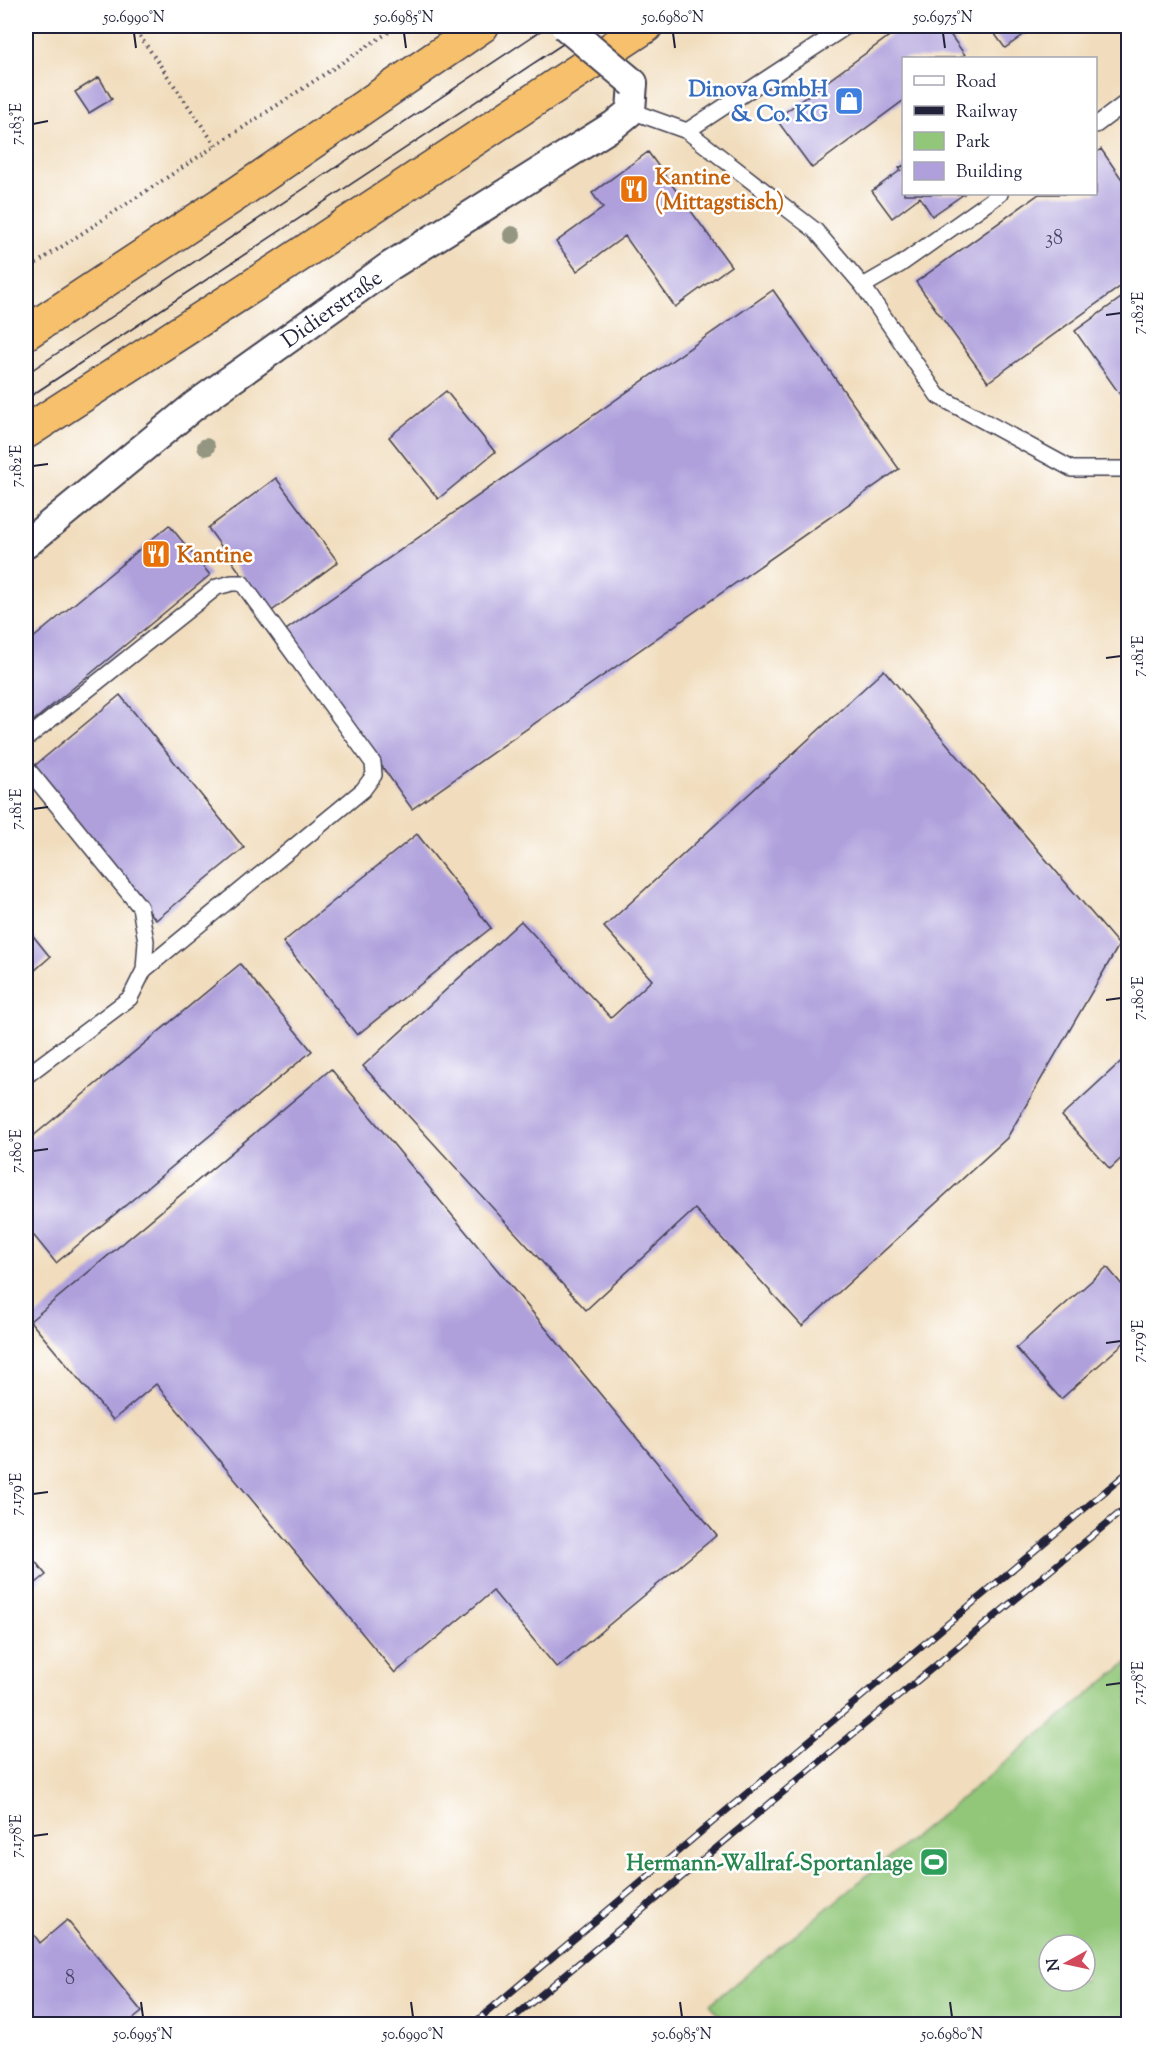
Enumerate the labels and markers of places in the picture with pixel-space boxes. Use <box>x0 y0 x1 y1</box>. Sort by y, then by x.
place label: Dinova GmbH & Co. KG <box>688 75 829 132</box>
shop icon: Dinova GmbH & Co. KG <box>833 85 865 117</box>
place label: Kantine (Mittagstisch) <box>655 163 784 220</box>
restaurant icon: Kantine (Mittagstisch) <box>618 173 650 205</box>
restaurant icon: Kantine <box>140 538 172 570</box>
place label: Kantine <box>177 541 253 573</box>
sports icon: Hermann-Wallraf-Sportanlage <box>918 1846 950 1878</box>
place label: Hermann-Wallraf-Sportanlage <box>627 1849 913 1881</box>

